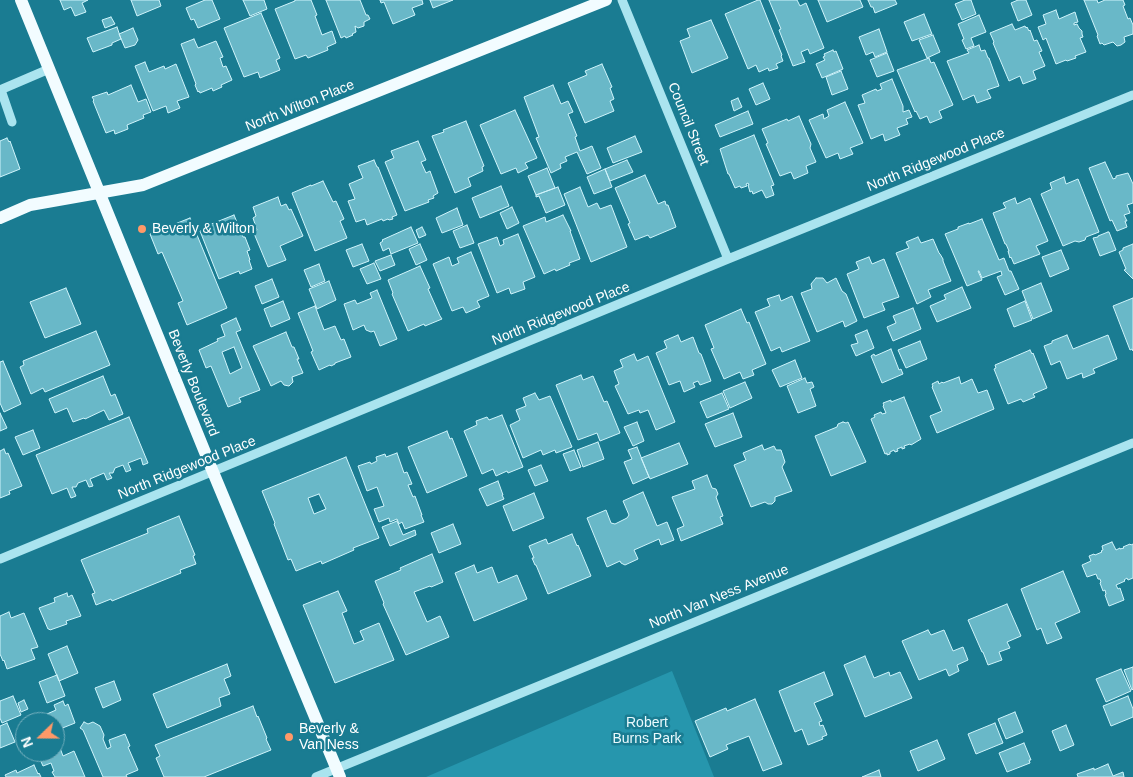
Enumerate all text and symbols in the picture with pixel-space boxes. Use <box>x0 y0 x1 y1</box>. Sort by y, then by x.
street label: North Wilton Place <box>243 76 357 136</box>
street label: Council Street <box>664 80 712 168</box>
street label: North Ridgewood Place <box>865 125 1007 195</box>
place label: Beverly & Wilton <box>152 221 255 237</box>
marker: Beverly & Wilton <box>136 223 148 235</box>
street label: North Ridgewood Place <box>490 279 632 349</box>
street label: Beverly Boulevard <box>164 327 222 439</box>
street label: North Ridgewood Place <box>116 433 258 503</box>
street label: North Van Ness Avenue <box>647 561 791 633</box>
north arrow <box>15 712 65 762</box>
park label: Robert Burns Park <box>612 715 682 748</box>
place label: Beverly & Van Ness <box>299 721 359 754</box>
marker: Beverly & Van Ness <box>283 731 295 743</box>
text: N <box>18 735 36 750</box>

